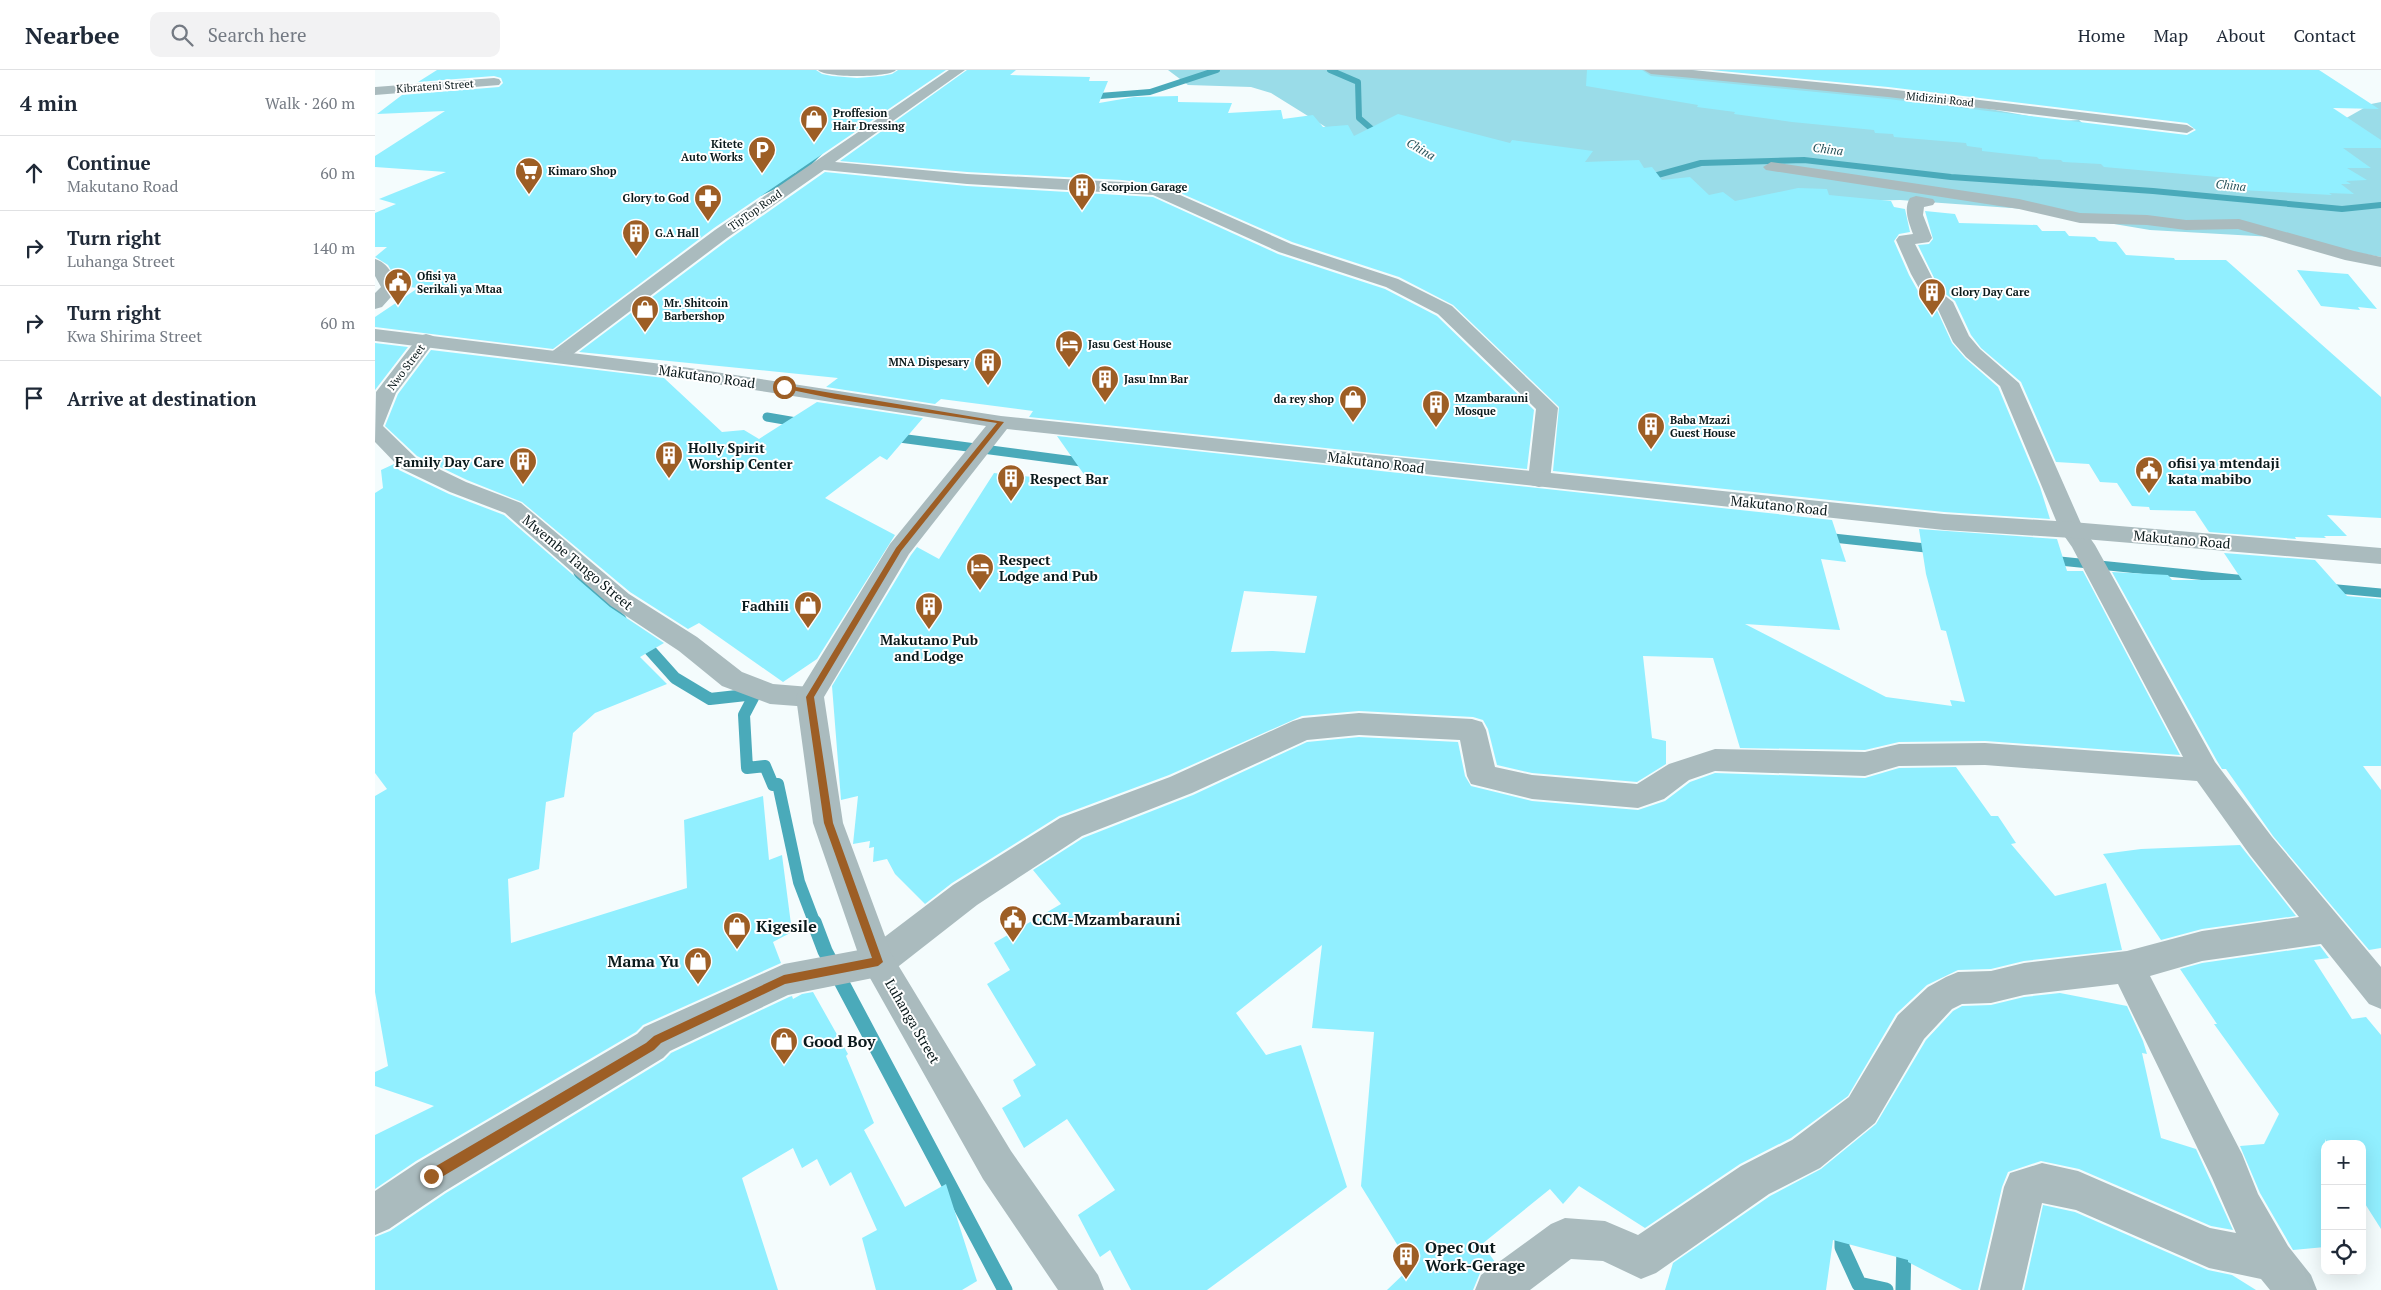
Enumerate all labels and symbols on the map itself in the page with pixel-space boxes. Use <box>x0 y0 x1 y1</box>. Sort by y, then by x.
street label: Kibrateni Street <box>396 76 474 96</box>
street label: Midizini Road <box>1905 88 1975 110</box>
shop icon: Proffesion Hair Dressing <box>799 104 829 143</box>
place label: Proffesion Hair Dressing <box>833 106 905 133</box>
parking icon: Kitete Auto Works <box>747 135 777 174</box>
water label: China <box>1404 135 1438 163</box>
place label: Kitete Auto Works <box>681 137 743 164</box>
water label: China <box>1812 140 1844 158</box>
supermarket icon: Kimaro Shop <box>514 156 544 195</box>
place label: Kimaro Shop <box>548 164 617 178</box>
building icon: Scorpion Garage <box>1067 172 1097 211</box>
water label: China <box>2215 176 2247 194</box>
place label: Scorpion Garage <box>1101 180 1188 194</box>
pharmacy icon: Glory to God <box>693 183 723 222</box>
street label: TipTop Road <box>726 186 784 234</box>
place label: Glory to God <box>623 191 689 205</box>
building icon: G.A Hall <box>621 218 651 257</box>
place label: G.A Hall <box>655 226 699 240</box>
public building icon: Ofisi ya Serikali ya Mtaa <box>383 267 413 306</box>
place label: Ofisi ya Serikali ya Mtaa <box>417 269 502 296</box>
building icon: Glory Day Care <box>1917 277 1947 316</box>
place label: Glory Day Care <box>1951 285 2030 299</box>
shop icon: Mr. Shitcoin Barbershop <box>630 294 660 333</box>
place label: Mr. Shitcoin Barbershop <box>664 296 728 323</box>
hotel icon: Jasu Gest House <box>1054 329 1084 368</box>
place label: Jasu Gest House <box>1088 337 1172 351</box>
street label: Nwo Street <box>384 341 428 393</box>
building icon: MNA Dispesary <box>973 347 1003 386</box>
place label: MNA Dispesary <box>888 355 969 369</box>
street label: Makutano Road <box>657 360 757 392</box>
building icon: Jasu Inn Bar <box>1090 364 1120 403</box>
place label: Jasu Inn Bar <box>1124 372 1188 386</box>
route start <box>773 376 796 399</box>
shop icon: da rey shop <box>1338 384 1368 423</box>
building icon: Mzambarauni Mosque <box>1421 389 1451 428</box>
place label: Mzambarauni Mosque <box>1455 391 1529 418</box>
place label: da rey shop <box>1274 392 1334 406</box>
building icon: Baba Mzazi Guest House <box>1636 411 1666 450</box>
place label: Baba Mzazi Guest House <box>1670 413 1736 440</box>
place label: Holly Spirit Worship Center <box>688 438 792 473</box>
building icon: Holly Spirit Worship Center <box>654 440 684 479</box>
building icon: Family Day Care <box>508 446 538 485</box>
street label: Makutano Road <box>1326 447 1426 477</box>
place label: Family Day Care <box>395 452 504 471</box>
place label: ofisi ya mtendaji kata mabibo <box>2168 453 2280 488</box>
public building icon: ofisi ya mtendaji kata mabibo <box>2134 455 2164 494</box>
building icon: Respect Bar <box>996 463 1026 502</box>
place label: Respect Bar <box>1030 469 1108 488</box>
street label: Makutano Road <box>1730 490 1829 520</box>
street label: Mwembe Tango Street <box>519 510 638 614</box>
street label: Makutano Road <box>2133 525 2232 553</box>
place label: Respect Lodge and Pub <box>999 550 1098 585</box>
hotel icon: Respect Lodge and Pub <box>965 552 995 591</box>
shop icon: Fadhili <box>793 590 823 629</box>
building icon: Makutano Pub and Lodge <box>914 591 944 630</box>
place label: Fadhili <box>742 596 789 615</box>
place label: Makutano Pub and Lodge <box>880 630 978 665</box>
public building icon: CCM-Mzambarauni <box>998 904 1028 943</box>
place label: CCM-Mzambarauni <box>1032 908 1181 930</box>
shop icon: Kigesile <box>722 911 752 950</box>
place label: Kigesile <box>756 915 817 937</box>
shop icon: Mama Yu <box>683 946 713 985</box>
place label: Mama Yu <box>608 950 679 972</box>
street label: Luhanga Street <box>881 975 945 1067</box>
shop icon: Good Boy <box>769 1026 799 1065</box>
place label: Good Boy <box>803 1030 876 1052</box>
route end <box>420 1165 443 1188</box>
place label: Opec Out Work-Gerage <box>1425 1236 1526 1276</box>
building icon: Opec Out Work-Gerage <box>1391 1241 1421 1280</box>

